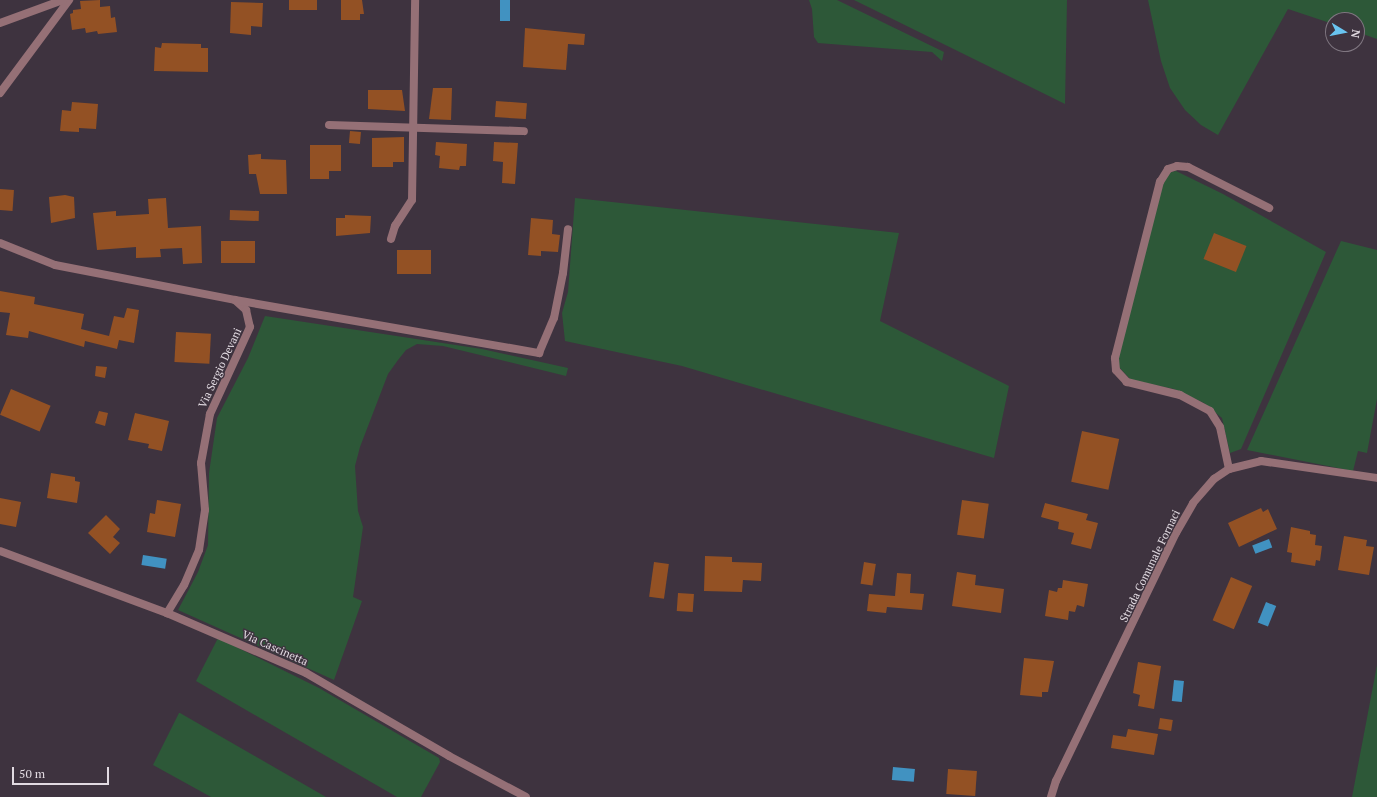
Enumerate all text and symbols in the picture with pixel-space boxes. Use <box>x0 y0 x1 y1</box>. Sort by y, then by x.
north arrow <box>1325 12 1365 52</box>
text: N <box>1348 29 1363 39</box>
street label: Via Sergio Devani <box>196 326 244 410</box>
street label: Strada Comunale Fornaci <box>1117 508 1183 624</box>
street label: Via Cascinetta <box>240 628 310 668</box>
scale bar <box>14 759 111 785</box>
text: 50 m <box>19 766 45 781</box>

